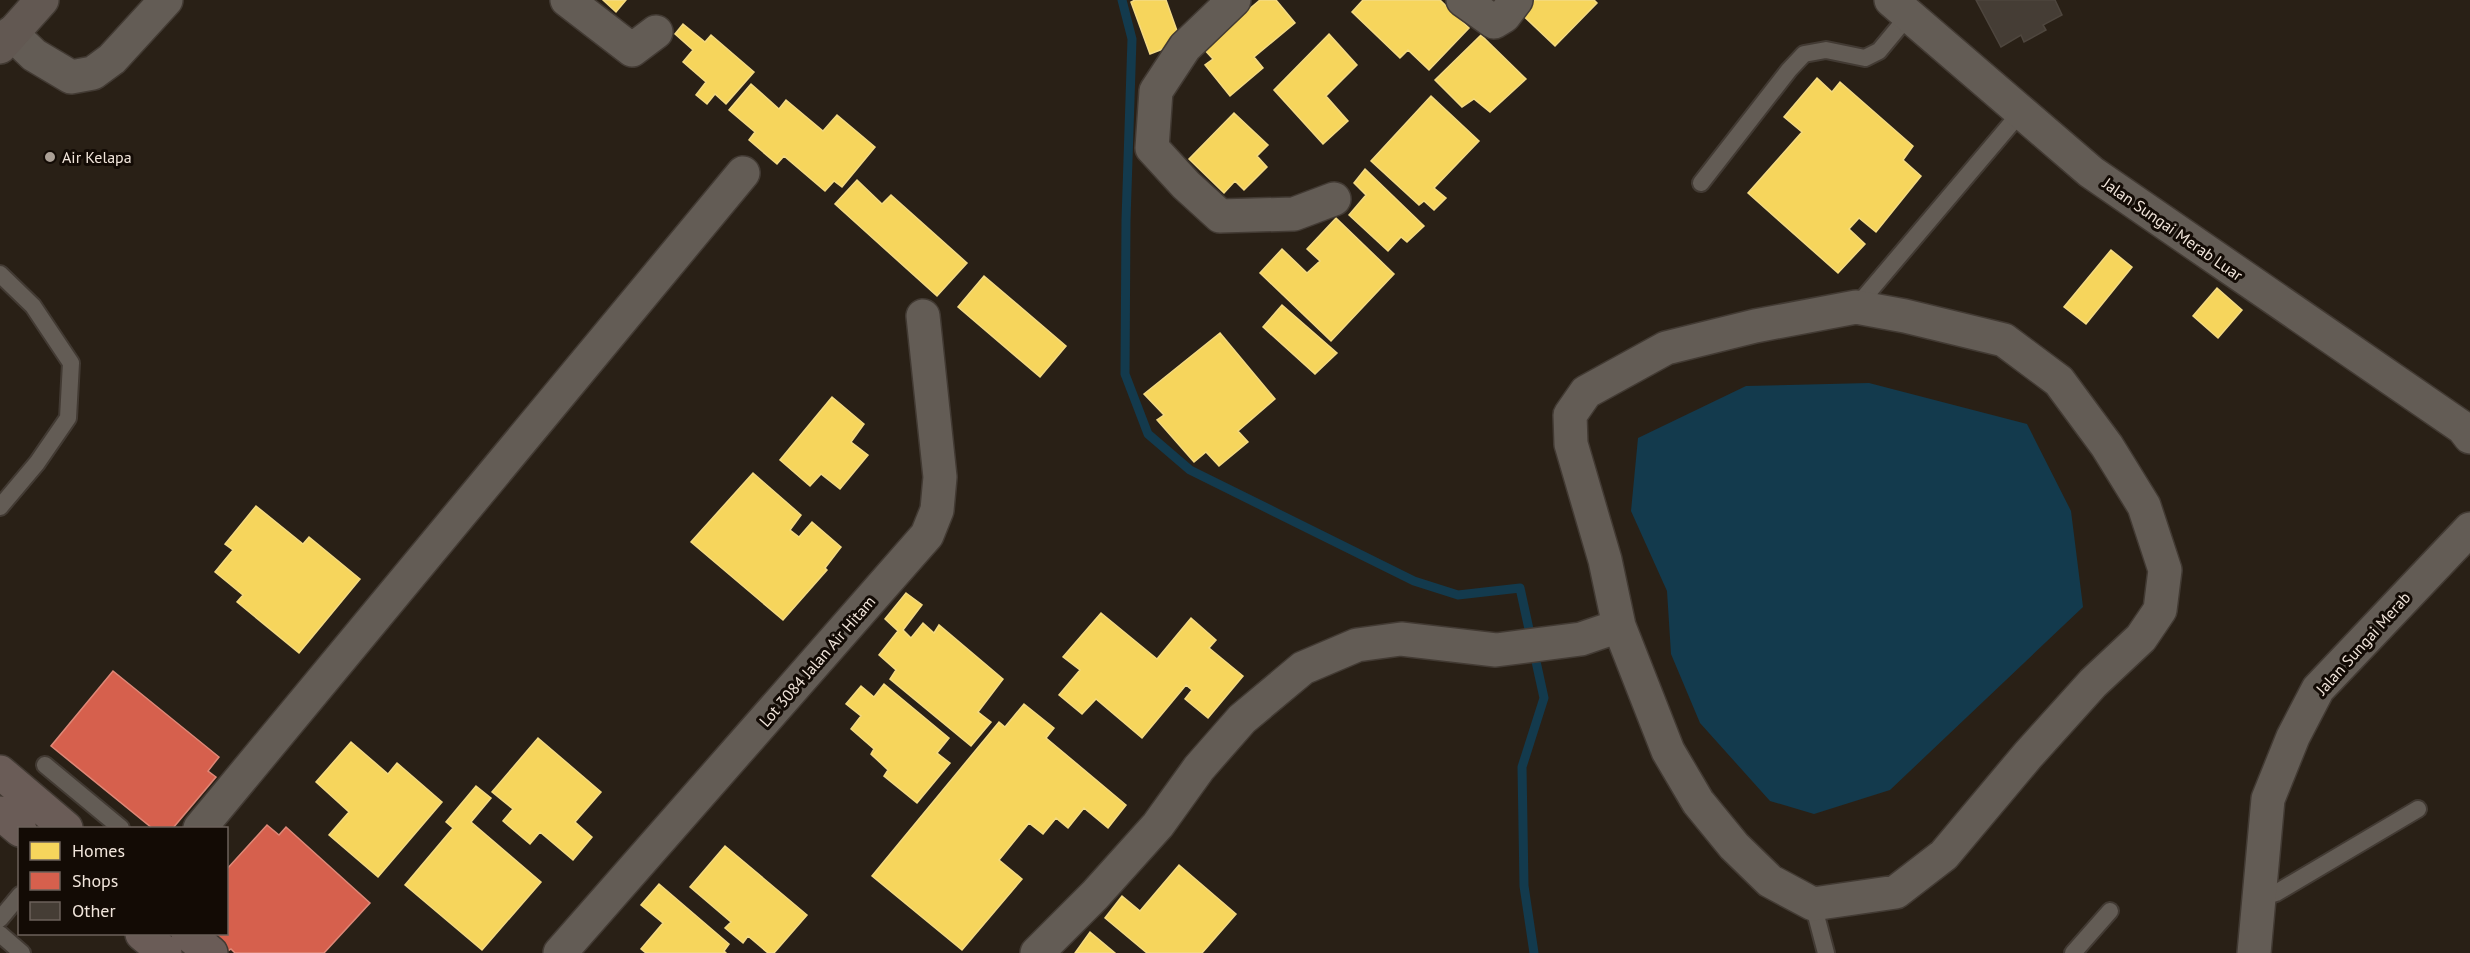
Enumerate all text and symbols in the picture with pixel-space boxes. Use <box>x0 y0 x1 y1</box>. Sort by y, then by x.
place label: Air Kelapa <box>62 147 132 167</box>
marker: Air Kelapa <box>43 150 57 164</box>
street label: Jalan Sungai Merab Luar <box>2098 173 2247 285</box>
street label: Jalan Sungai Merab <box>2311 587 2415 699</box>
street label: Lot 3084 Jalan Air Hitam <box>755 591 879 731</box>
legend <box>18 827 228 935</box>
text: Homes <box>72 839 125 862</box>
text: Shops <box>72 869 118 892</box>
text: Other <box>72 899 116 922</box>

